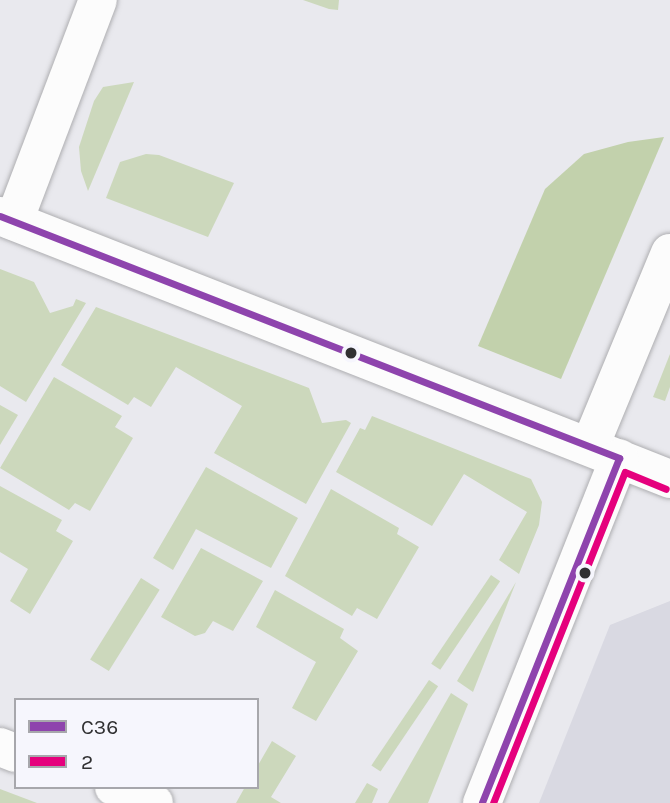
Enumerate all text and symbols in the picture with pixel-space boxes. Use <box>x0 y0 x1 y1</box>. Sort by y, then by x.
unlabelled marker <box>344 346 358 360</box>
unlabelled marker <box>578 566 592 580</box>
legend <box>14 698 259 789</box>
text: C36 <box>81 715 118 739</box>
text: 2 <box>81 750 93 774</box>

